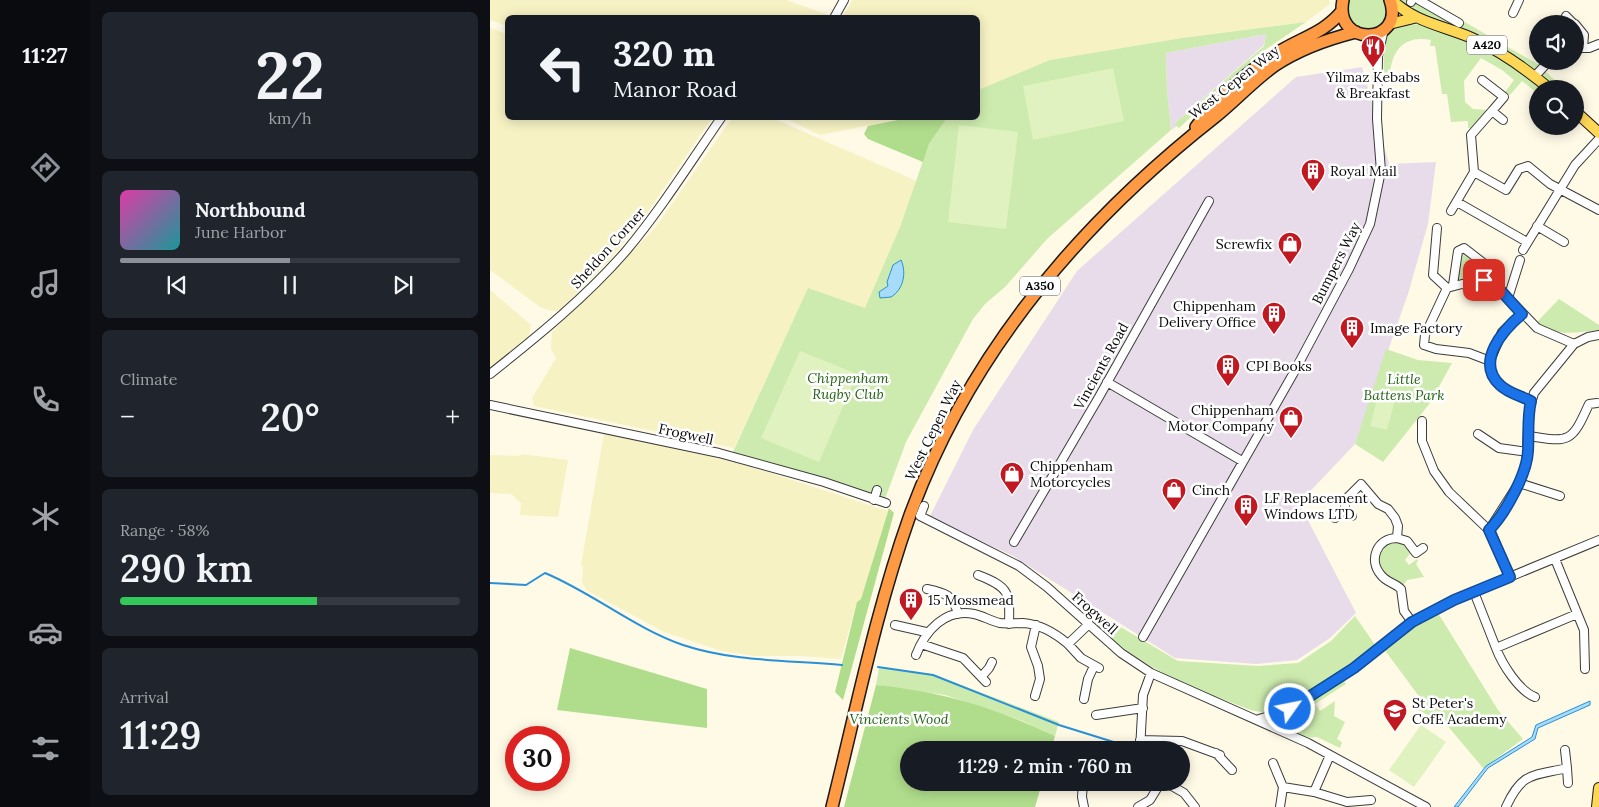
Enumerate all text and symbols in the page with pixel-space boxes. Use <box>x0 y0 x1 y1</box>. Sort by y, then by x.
map controls <box>1529 15 1584 135</box>
button: sound <box>1529 15 1584 70</box>
text: 320 m <box>613 31 715 76</box>
text: 22 <box>255 34 325 117</box>
restaurant icon: Yilmaz Kebabs & Breakfast <box>1360 34 1386 68</box>
icon: left <box>530 35 595 100</box>
road number: A420 <box>1467 36 1507 54</box>
text: 11:27 <box>22 41 68 69</box>
street label: West Cepen Way <box>1185 41 1283 123</box>
place label: Yilmaz Kebabs & Breakfast <box>1325 68 1420 102</box>
text: Manor Road <box>613 75 737 103</box>
button: search <box>1529 80 1584 135</box>
text: km/h <box>268 108 312 128</box>
icon: directions <box>28 150 63 185</box>
building icon: Royal Mail <box>1300 158 1326 192</box>
place label: Royal Mail <box>1330 162 1397 180</box>
text: Northbound <box>195 198 306 222</box>
street label: Sheldon Corner <box>567 204 649 292</box>
street label: Bumpers Way <box>1308 218 1365 307</box>
text: June Harbor <box>195 222 286 242</box>
shop icon: Screwfix <box>1277 231 1303 265</box>
place label: Screwfix <box>1216 235 1273 253</box>
pin <box>1463 259 1505 301</box>
icon: music <box>28 266 63 301</box>
icon: arrive <box>1470 266 1498 294</box>
icon: previous <box>163 271 191 299</box>
icon: pause <box>276 271 304 299</box>
icon: next <box>389 271 417 299</box>
road number: A350 <box>1020 276 1060 296</box>
place label: Chippenham Delivery Office <box>1159 297 1256 331</box>
building icon: Chippenham Delivery Office <box>1261 301 1287 335</box>
building icon: Image Factory <box>1339 315 1365 349</box>
street label: Vincients Road <box>1069 319 1132 414</box>
place label: Image Factory <box>1370 319 1463 337</box>
building icon: CPI Books <box>1215 353 1241 387</box>
place label: CPI Books <box>1246 357 1312 375</box>
text: Climate <box>120 369 177 389</box>
park label: Chippenham Rugby Club <box>807 369 889 403</box>
park label: Little Battens Park <box>1364 370 1444 404</box>
street label: West Cepen Way <box>901 376 965 483</box>
icon: phone <box>28 382 63 417</box>
text: 20° <box>260 393 320 441</box>
text: − <box>120 399 135 435</box>
text: + <box>445 399 460 435</box>
place label: Chippenham Motor Company <box>1168 401 1275 435</box>
shop icon: Chippenham Motor Company <box>1278 405 1304 439</box>
street label: Frogwell <box>657 419 715 449</box>
place label: Chippenham Motorcycles <box>1030 457 1114 491</box>
shop icon: Chippenham Motorcycles <box>999 461 1025 495</box>
shop icon: Cinch <box>1161 477 1187 511</box>
place label: Cinch <box>1192 481 1230 499</box>
place label: LF Replacement Windows LTD <box>1264 489 1369 523</box>
building icon: LF Replacement Windows LTD <box>1233 493 1259 527</box>
icon: climate <box>28 499 63 534</box>
text: Range · 58% <box>120 520 210 540</box>
text: 290 km <box>120 544 253 592</box>
building icon: 15 Mossmead <box>898 587 924 621</box>
street label: Frogwell <box>1068 588 1122 638</box>
place label: 15 Mossmead <box>928 591 1014 609</box>
icon: car <box>28 615 63 650</box>
position arrow <box>1263 682 1315 734</box>
text: Arrival <box>120 687 169 707</box>
place label: St Peter's CofE Academy <box>1412 694 1507 728</box>
school or university icon: St Peter's CofE Academy <box>1382 698 1408 732</box>
park label: Vincients Wood <box>850 710 949 728</box>
text: 11:29 <box>120 711 202 759</box>
speed limit sign: 30 <box>505 726 570 791</box>
icon: filters <box>28 731 63 766</box>
text: 11:29 · 2 min · 760 m <box>958 754 1132 778</box>

